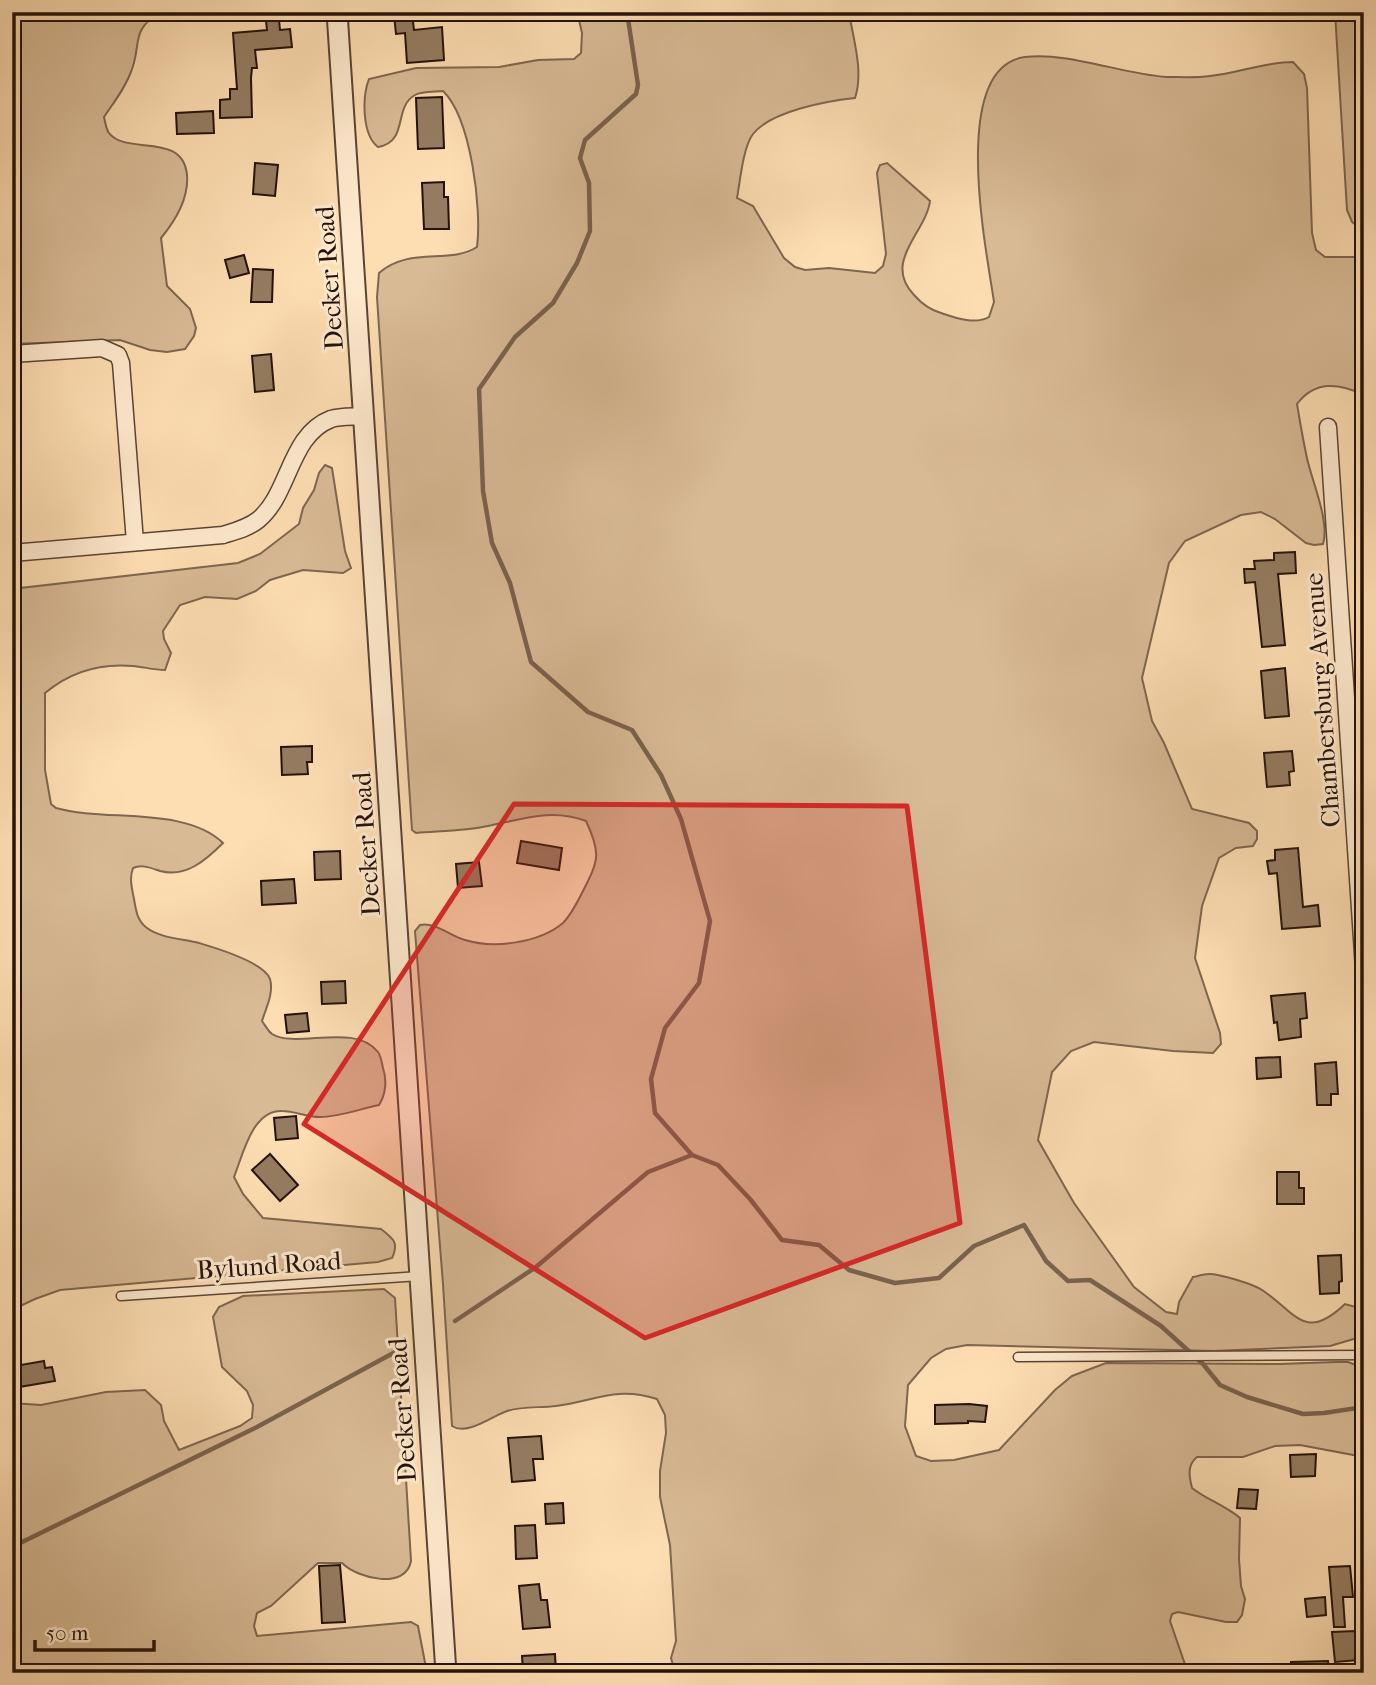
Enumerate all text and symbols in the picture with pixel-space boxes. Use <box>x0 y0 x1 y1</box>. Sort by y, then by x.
street label: Decker Road <box>309 204 350 351</box>
street label: Chambersburg Avenue <box>1298 571 1347 828</box>
street label: Decker Road <box>346 770 387 917</box>
street label: Bylund Road <box>196 1245 343 1286</box>
street label: Decker Road <box>382 1336 423 1483</box>
scale bar <box>35 1608 154 1652</box>
text: 50 m <box>46 1621 89 1645</box>

